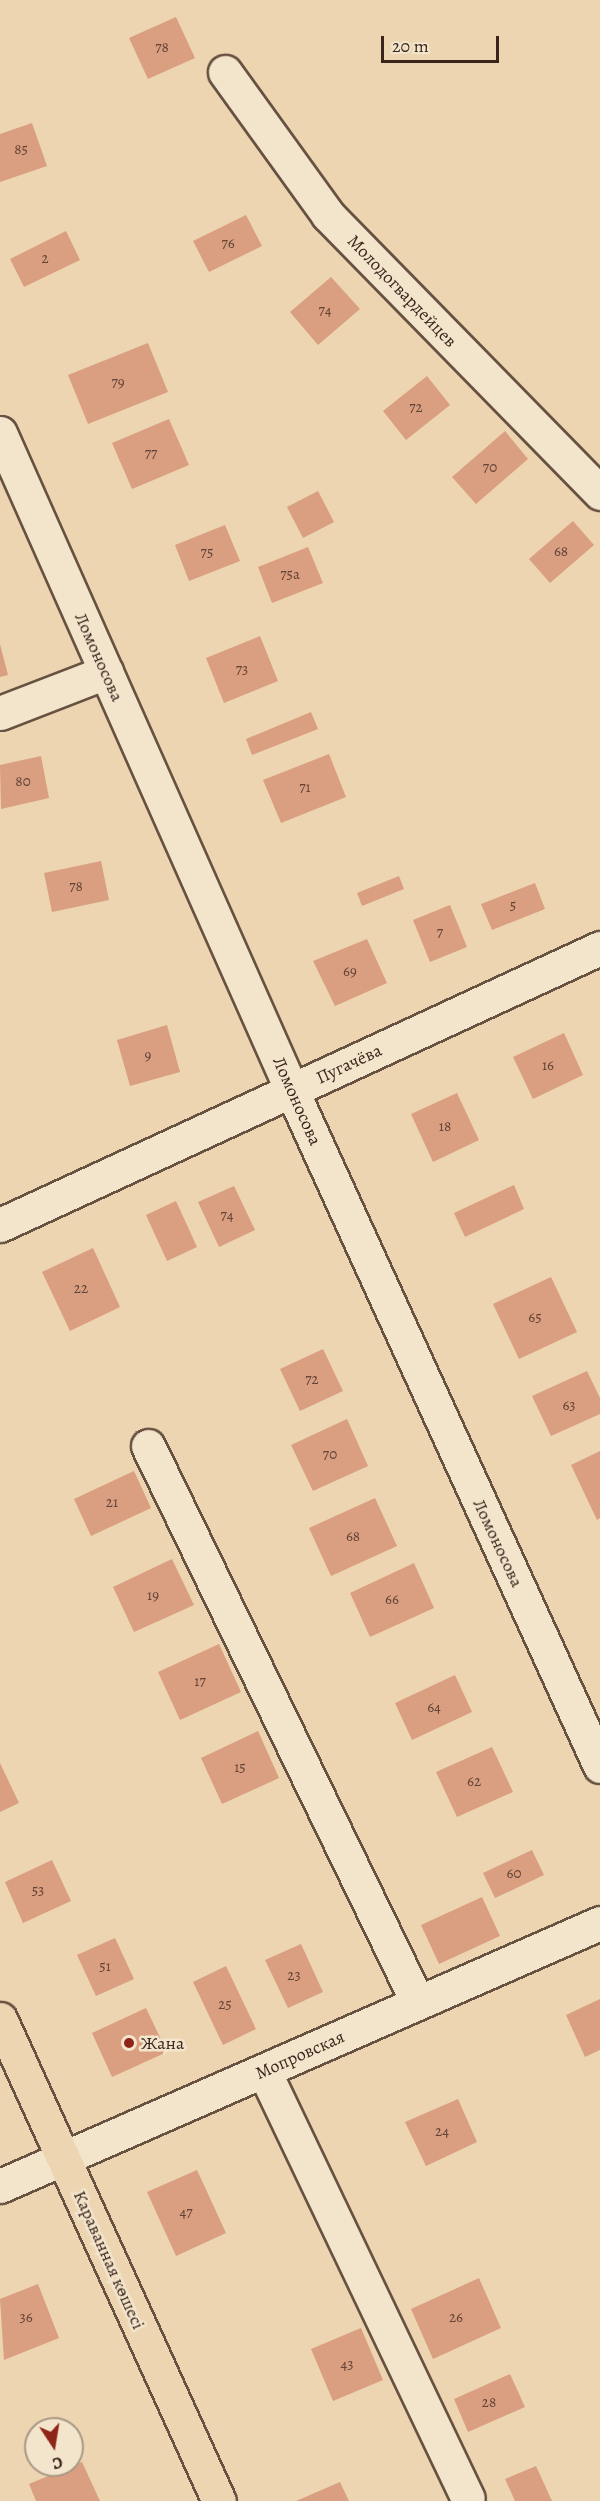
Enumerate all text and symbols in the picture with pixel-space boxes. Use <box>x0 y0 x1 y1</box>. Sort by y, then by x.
scale bar <box>384 24 502 62</box>
text: 20 m <box>392 34 429 58</box>
house number: 78 <box>155 39 169 57</box>
house number: 85 <box>14 141 28 159</box>
street label: Молодогвардейцев <box>343 230 461 352</box>
house number: 76 <box>221 235 235 253</box>
house number: 2 <box>41 250 49 268</box>
house number: 74 <box>318 302 332 320</box>
house number: 79 <box>111 374 125 392</box>
house number: 72 <box>409 399 423 417</box>
house number: 77 <box>145 445 157 463</box>
house number: 70 <box>483 459 497 477</box>
house number: 68 <box>554 543 568 561</box>
house number: 75 <box>201 544 213 562</box>
house number: 75а <box>280 566 300 584</box>
street label: Ломоносова <box>70 609 128 705</box>
house number: 73 <box>236 661 248 679</box>
house number: 80 <box>15 773 31 791</box>
house number: 71 <box>299 779 311 797</box>
house number: 78 <box>69 878 83 896</box>
house number: 5 <box>510 897 516 915</box>
house number: 7 <box>437 924 443 942</box>
house number: 69 <box>343 963 357 981</box>
street label: Пугачёва <box>313 1039 385 1089</box>
house number: 9 <box>145 1047 151 1065</box>
street label: Ломоносова <box>268 1053 326 1149</box>
house number: 16 <box>542 1057 554 1075</box>
house number: 18 <box>439 1118 451 1136</box>
house number: 74 <box>220 1207 234 1225</box>
house number: 22 <box>74 1280 88 1298</box>
house number: 65 <box>528 1309 542 1327</box>
house number: 72 <box>305 1371 319 1389</box>
house number: 63 <box>562 1397 576 1415</box>
house number: 70 <box>323 1446 337 1464</box>
house number: 21 <box>106 1494 118 1512</box>
street label: Ломоносова <box>468 1496 528 1590</box>
house number: 68 <box>346 1528 360 1546</box>
house number: 19 <box>147 1587 159 1605</box>
house number: 66 <box>385 1591 399 1609</box>
house number: 17 <box>194 1673 206 1691</box>
house number: 64 <box>427 1699 441 1717</box>
house number: 15 <box>234 1759 246 1777</box>
house number: 62 <box>467 1773 481 1791</box>
house number: 60 <box>507 1865 521 1883</box>
house number: 53 <box>32 1882 44 1900</box>
house number: 51 <box>99 1958 111 1976</box>
house number: 23 <box>287 1967 301 1985</box>
house number: 25 <box>218 1996 232 2014</box>
street label: Мопровская <box>252 2026 348 2084</box>
place label: Жана <box>141 2032 184 2054</box>
marker: Жана <box>122 2036 136 2050</box>
house number: 24 <box>435 2123 449 2141</box>
street label: Караванная көшесі <box>69 2187 149 2333</box>
house number: 47 <box>179 2204 193 2222</box>
house number: 36 <box>19 2309 33 2327</box>
house number: 26 <box>449 2309 463 2327</box>
house number: 43 <box>340 2356 354 2374</box>
house number: 28 <box>482 2394 496 2412</box>
north arrow <box>24 2417 84 2477</box>
text: С <box>50 2451 64 2474</box>

